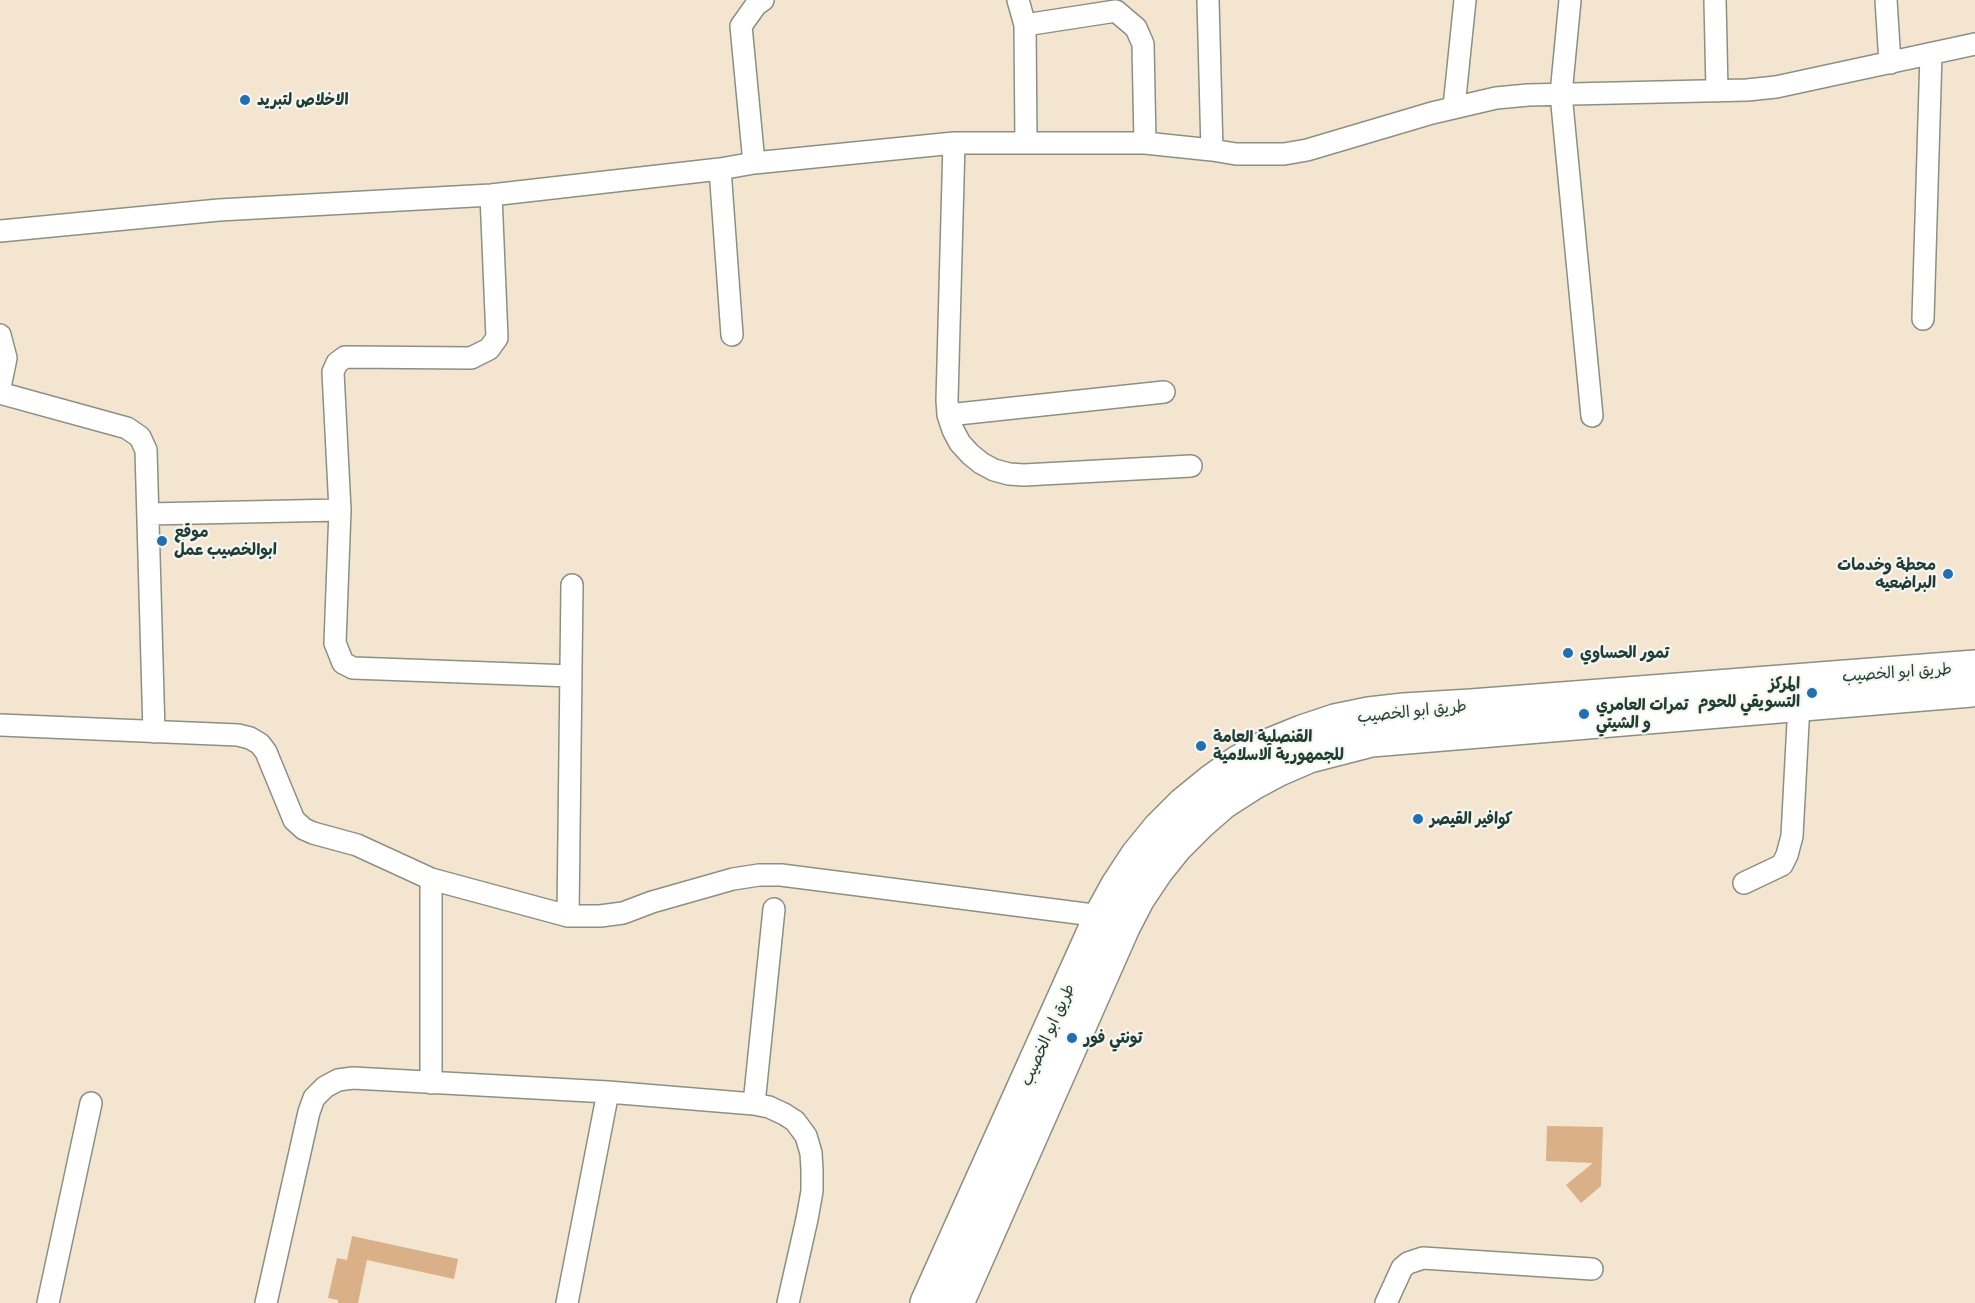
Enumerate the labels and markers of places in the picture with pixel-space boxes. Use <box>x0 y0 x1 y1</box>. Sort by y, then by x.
place label: الاخلاص لتبريد <box>257 90 349 110</box>
marker: الاخلاص لتبريد <box>238 93 252 107</box>
place label: موقع ابوالخصيب عمل <box>174 522 277 560</box>
marker: موقع ابوالخصيب عمل <box>155 534 169 548</box>
place label: محطة وخدمات البراضعيه <box>1837 555 1936 593</box>
marker: محطة وخدمات البراضعيه <box>1941 567 1955 581</box>
place label: تمور الحساوي <box>1580 643 1669 663</box>
marker: تمور الحساوي <box>1561 646 1575 660</box>
place label: المركز التسويقي للحوم <box>1698 674 1800 712</box>
marker: المركز التسويقي للحوم <box>1805 686 1819 700</box>
place label: تمرات العامري و الشيتي <box>1596 695 1688 733</box>
marker: تمرات العامري و الشيتي <box>1577 707 1591 721</box>
place label: القنصلية العامة للجمهورية الاسلامية <box>1213 727 1344 765</box>
marker: القنصلية العامة للجمهورية الاسلامية <box>1194 739 1208 753</box>
place label: كوافير القيصر <box>1430 809 1513 829</box>
marker: كوافير القيصر <box>1411 812 1425 826</box>
place label: تونتي فور <box>1084 1028 1142 1048</box>
marker: تونتي فور <box>1065 1031 1079 1045</box>

